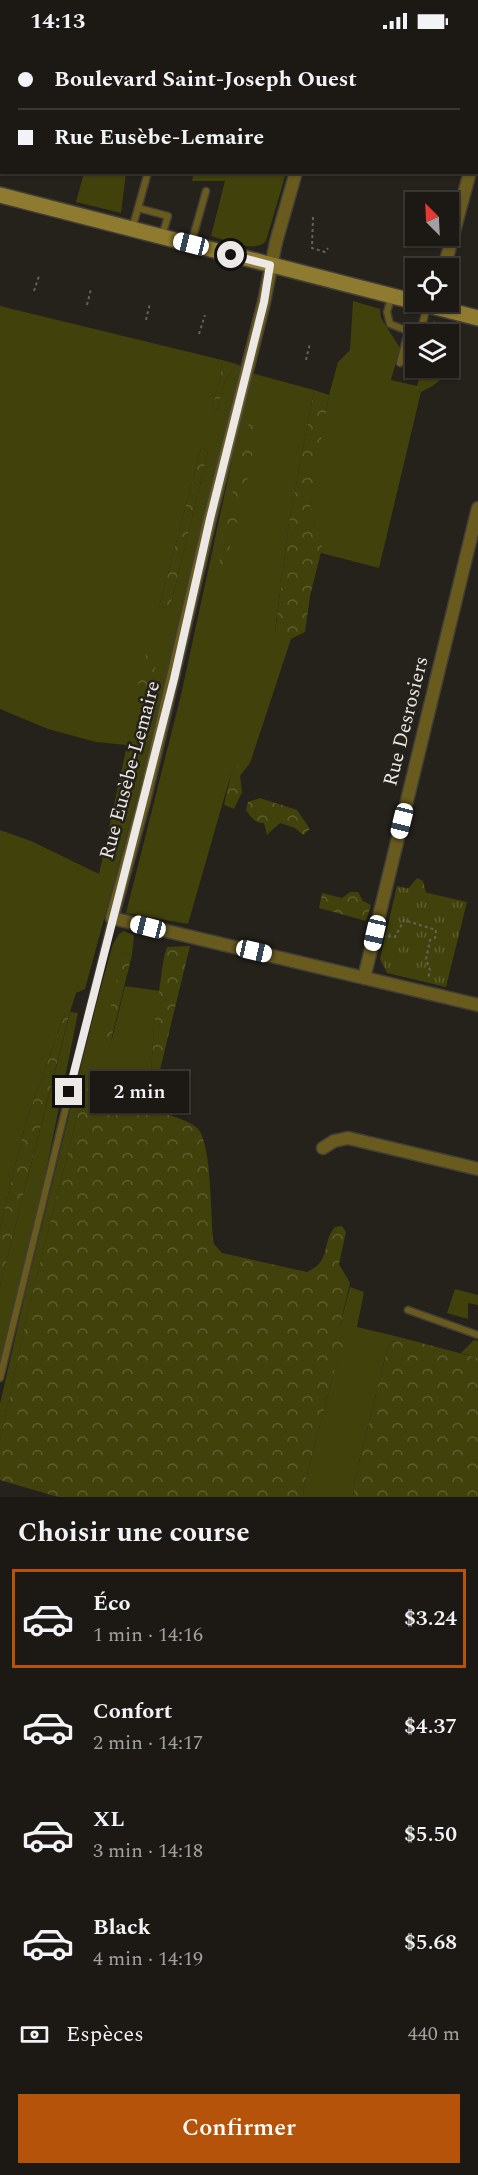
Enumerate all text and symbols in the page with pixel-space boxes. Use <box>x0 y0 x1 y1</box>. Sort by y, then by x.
text: 14:13 <box>30 5 85 38</box>
text: Boulevard Saint-Joseph Ouest <box>54 63 357 96</box>
text: Rue Eusèbe-Lemaire <box>54 121 264 154</box>
north arrow <box>405 192 459 246</box>
map controls <box>405 192 459 378</box>
car <box>171 231 211 257</box>
route start <box>217 241 244 268</box>
button: locate <box>405 258 459 312</box>
button: layers <box>405 324 459 378</box>
street label: Rue Desrosiers <box>375 653 437 789</box>
street label: Rue Eusèbe-Lemaire <box>92 678 168 862</box>
car <box>389 801 415 841</box>
car <box>362 913 388 953</box>
car <box>128 914 168 940</box>
car <box>234 938 274 964</box>
callout: 2 min <box>90 1071 189 1113</box>
text: 2 min <box>114 1077 165 1107</box>
route end <box>55 1078 82 1105</box>
text: Choisir une course <box>18 1512 250 1554</box>
text: Éco <box>93 1587 131 1620</box>
icon: car <box>21 1592 75 1646</box>
text: $3.24 <box>404 1602 457 1635</box>
text: 1 min · 14:16 <box>93 1620 203 1650</box>
text: Confort <box>93 1695 172 1728</box>
icon: car <box>21 1700 75 1754</box>
text: $4.37 <box>404 1710 457 1743</box>
text: 2 min · 14:17 <box>93 1728 203 1758</box>
text: XL <box>93 1803 124 1836</box>
icon: car <box>21 1808 75 1862</box>
text: $5.50 <box>404 1818 457 1851</box>
text: 3 min · 14:18 <box>93 1836 203 1866</box>
text: Black <box>93 1911 151 1944</box>
icon: car <box>21 1916 75 1970</box>
text: $5.68 <box>404 1926 457 1959</box>
text: 4 min · 14:19 <box>93 1944 203 1974</box>
icon: cash <box>18 2018 51 2051</box>
text: Espèces <box>66 2018 144 2051</box>
text: 440 m <box>408 2019 460 2049</box>
button: Confirmer <box>18 2094 460 2163</box>

